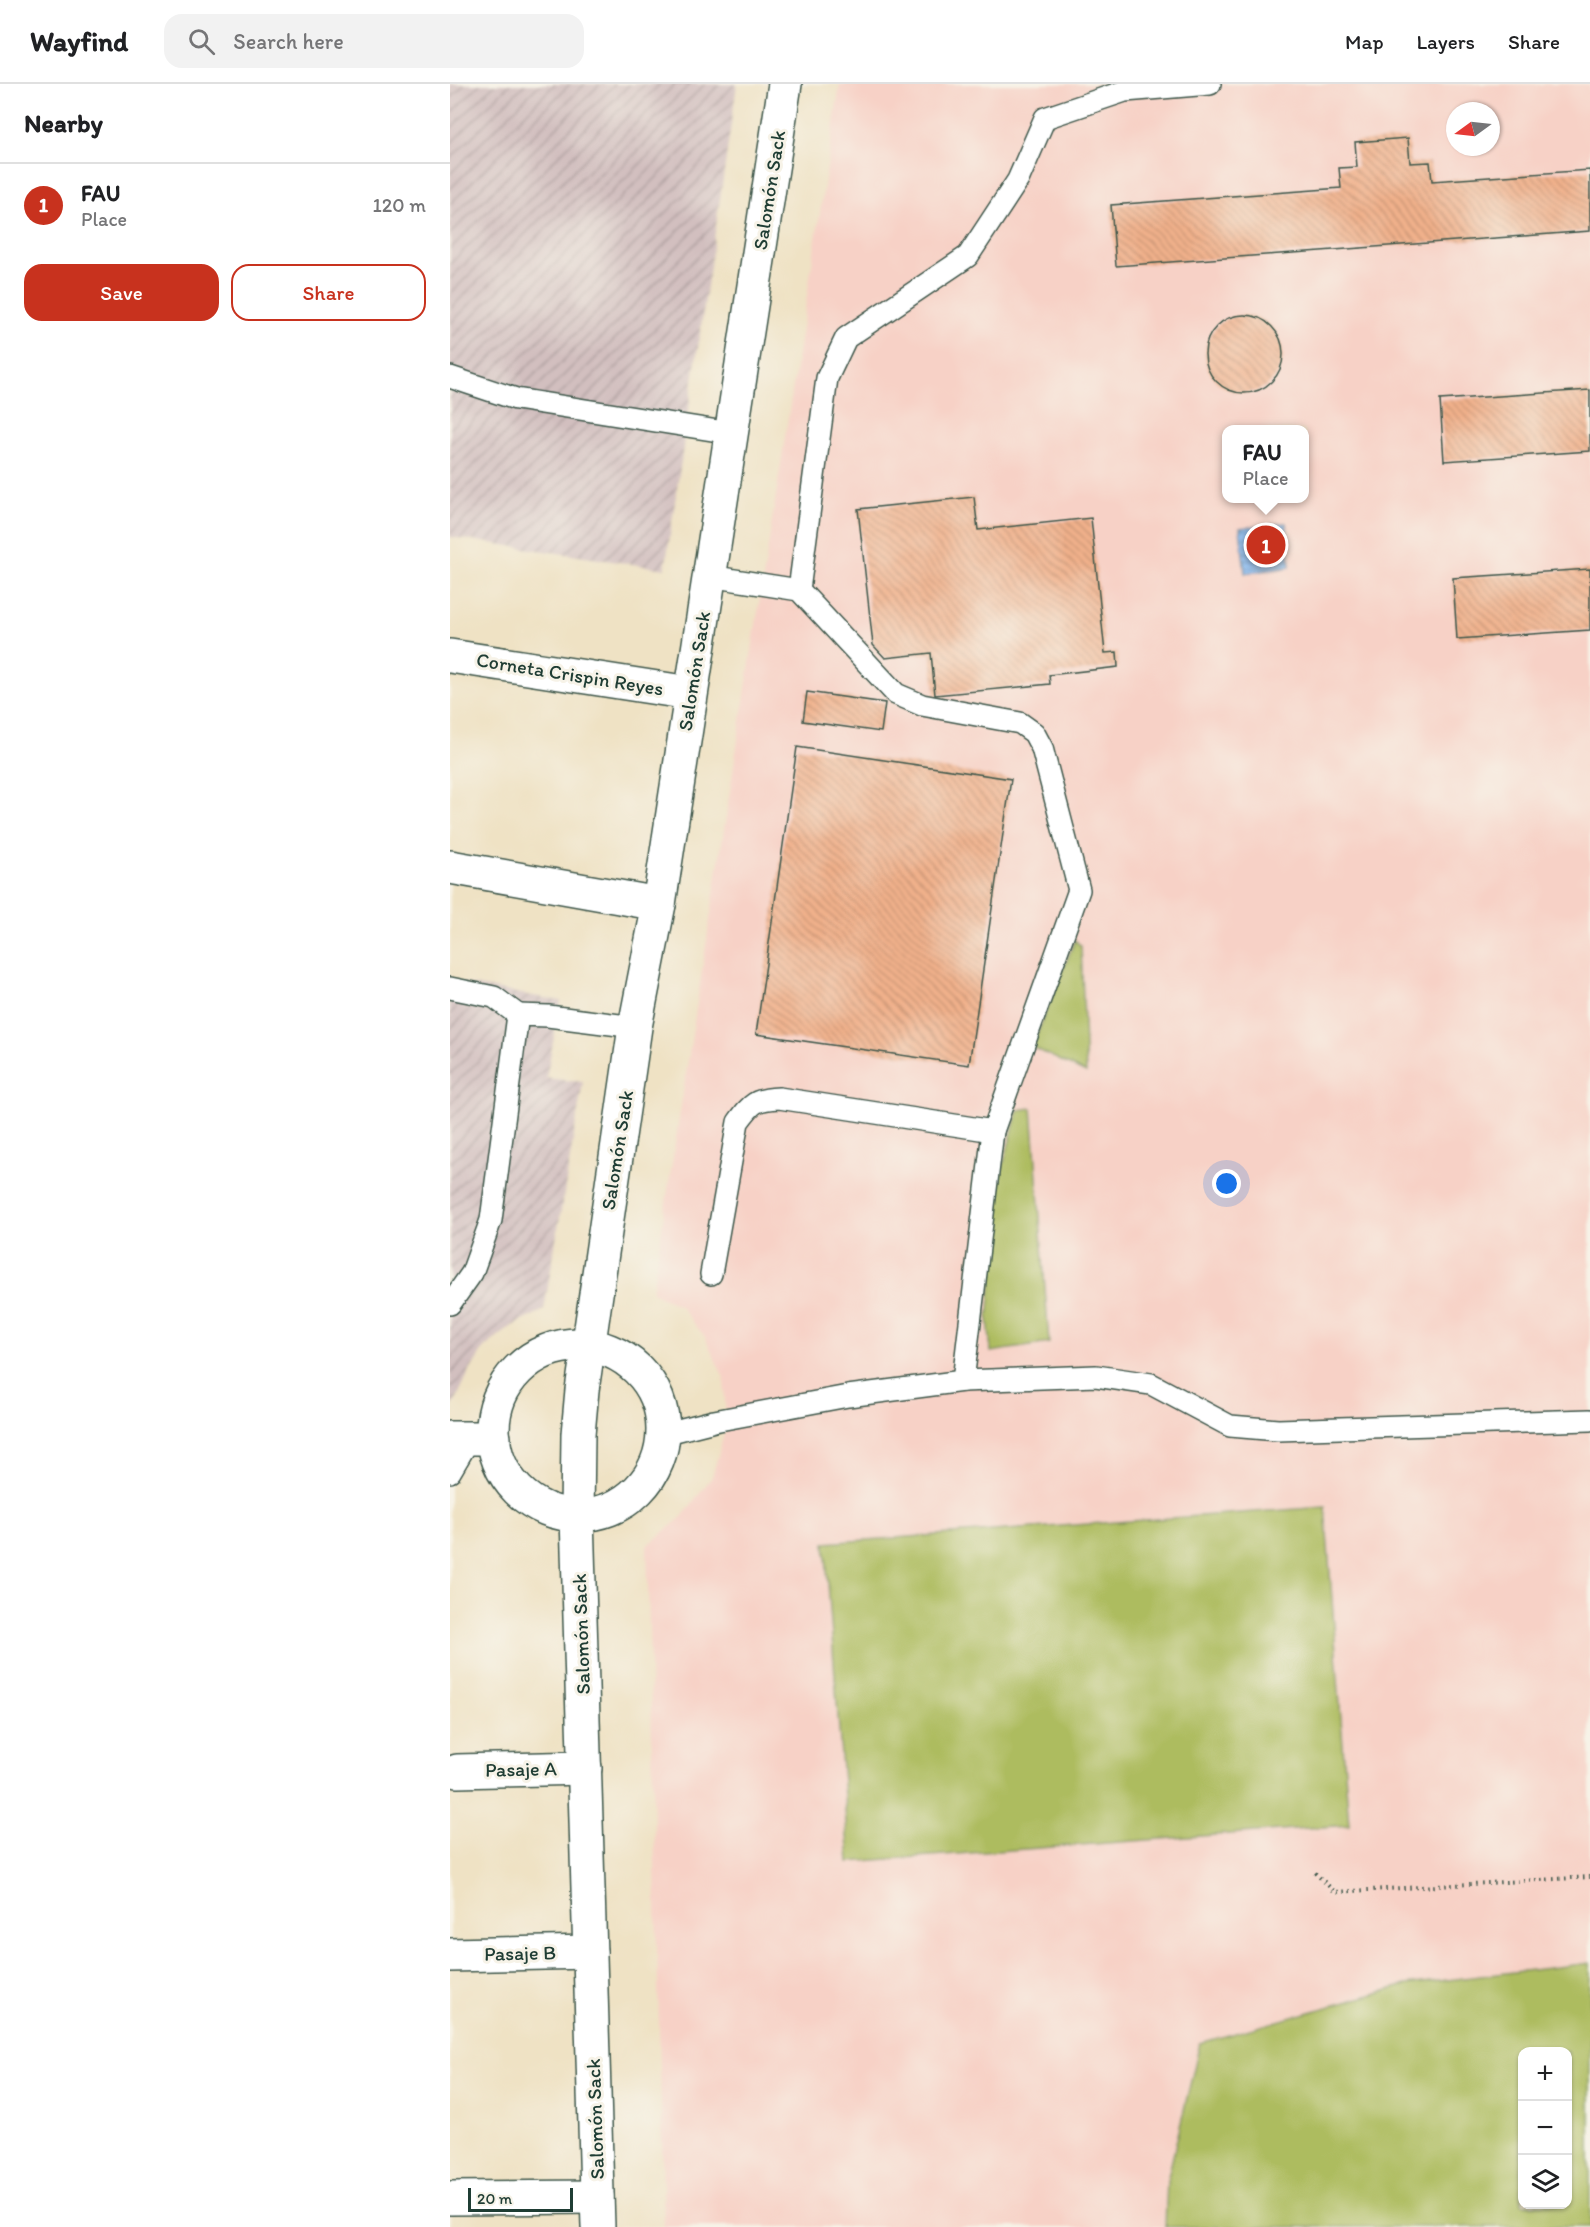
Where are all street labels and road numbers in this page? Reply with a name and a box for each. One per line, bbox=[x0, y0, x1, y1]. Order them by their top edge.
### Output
street label: Salomón Sack bbox=[748, 128, 790, 252]
street label: Salomón Sack bbox=[673, 609, 715, 733]
street label: Corneta Crispin Reyes bbox=[475, 647, 665, 701]
street label: Salomón Sack bbox=[596, 1088, 638, 1212]
street label: Salomón Sack bbox=[567, 1573, 595, 1695]
street label: Pasaje A bbox=[485, 1756, 557, 1782]
street label: Pasaje B bbox=[484, 1940, 556, 1966]
street label: Salomón Sack bbox=[581, 2058, 609, 2180]

